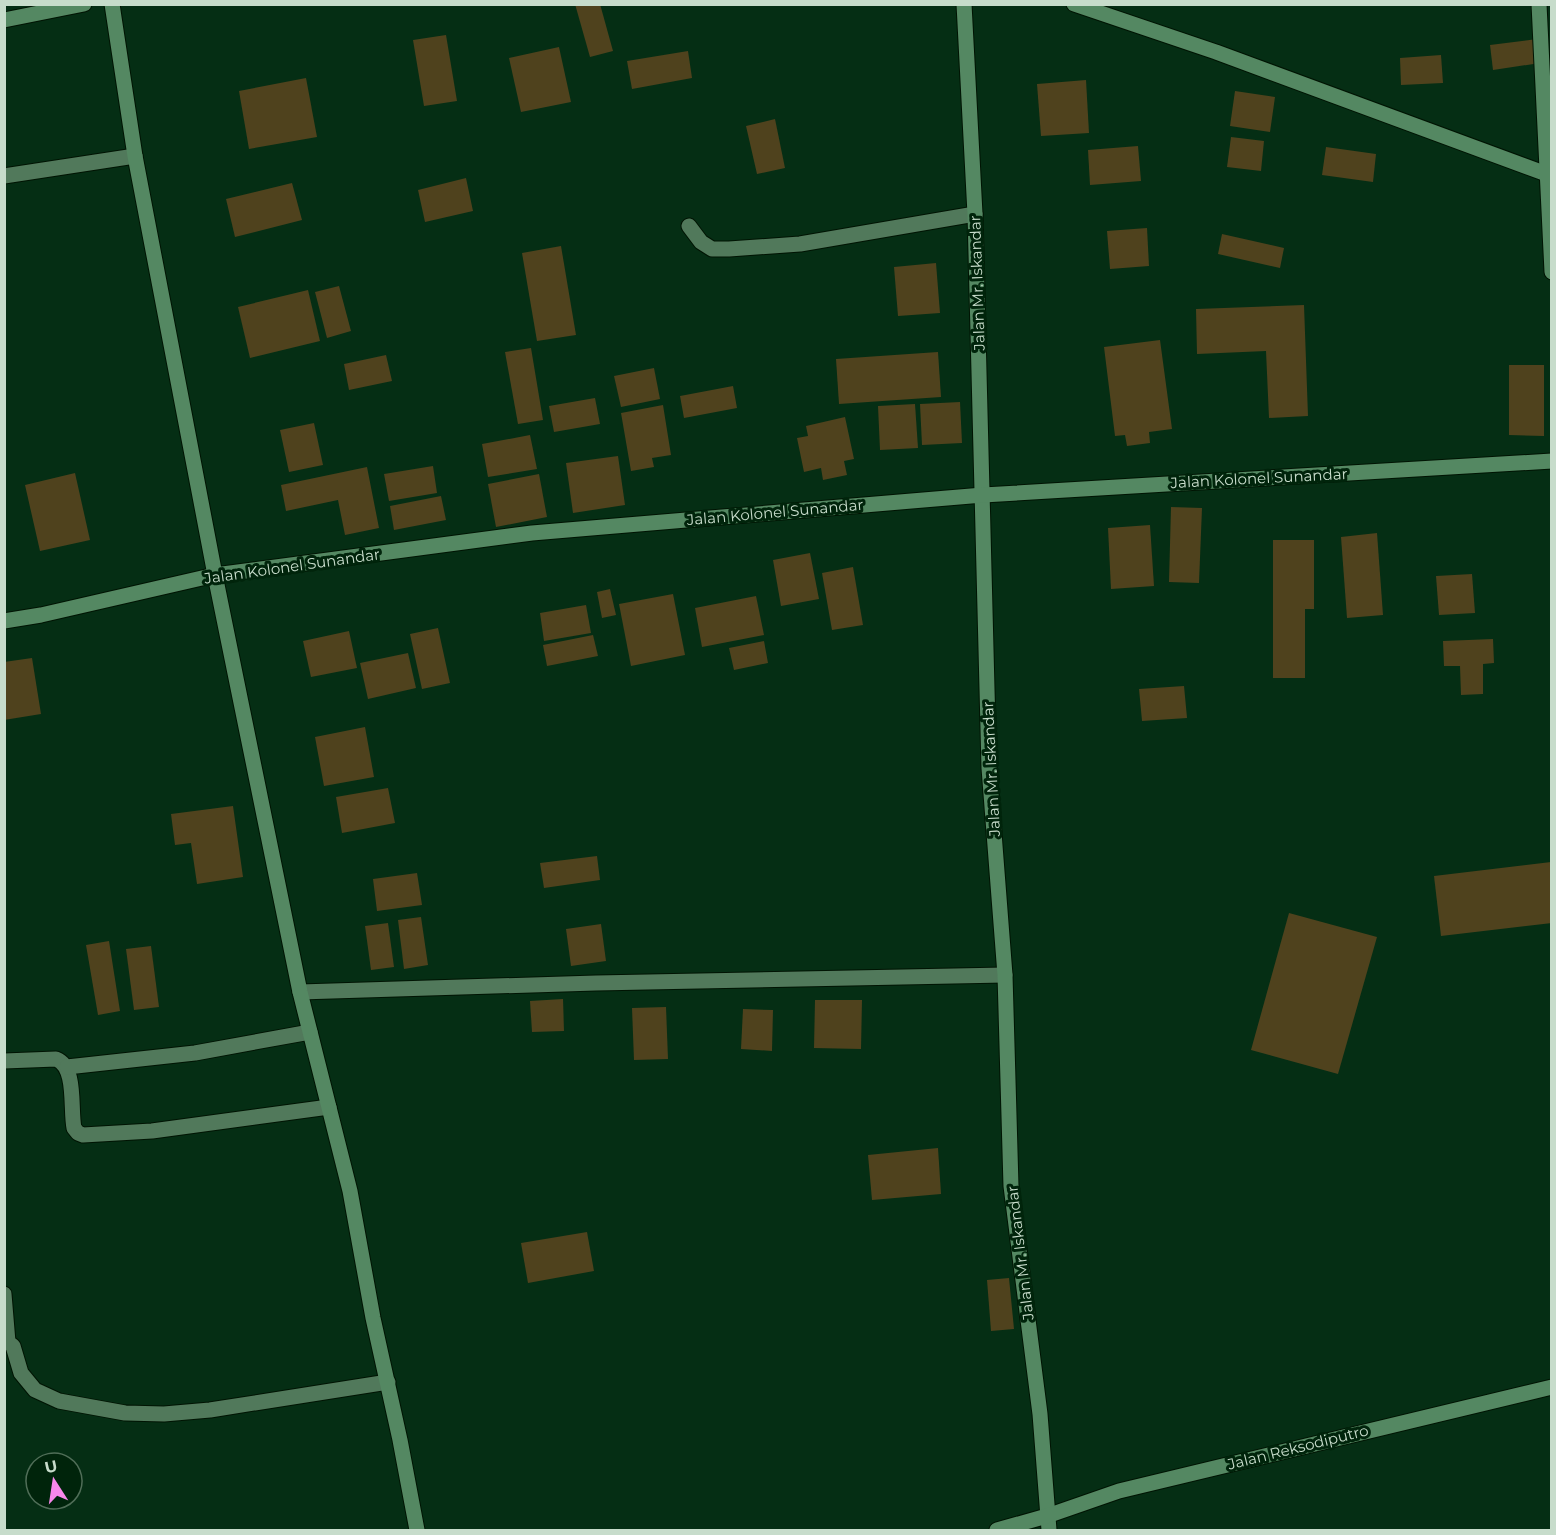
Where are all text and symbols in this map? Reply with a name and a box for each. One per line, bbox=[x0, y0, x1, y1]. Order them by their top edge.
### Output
street label: Jalan Mr. Iskandar bbox=[965, 215, 989, 352]
street label: Jalan Kolonel Sunandar bbox=[1169, 464, 1348, 492]
street label: Jalan Kolonel Sunandar bbox=[685, 495, 864, 529]
street label: Jalan Kolonel Sunandar bbox=[202, 544, 381, 588]
street label: Jalan Mr. Iskandar bbox=[978, 701, 1004, 838]
street label: Jalan Mr. Iskandar bbox=[1002, 1185, 1038, 1322]
street label: Jalan Reksodiputro bbox=[1225, 1420, 1370, 1474]
north arrow bbox=[24, 1451, 84, 1511]
text: U bbox=[43, 1456, 59, 1477]

